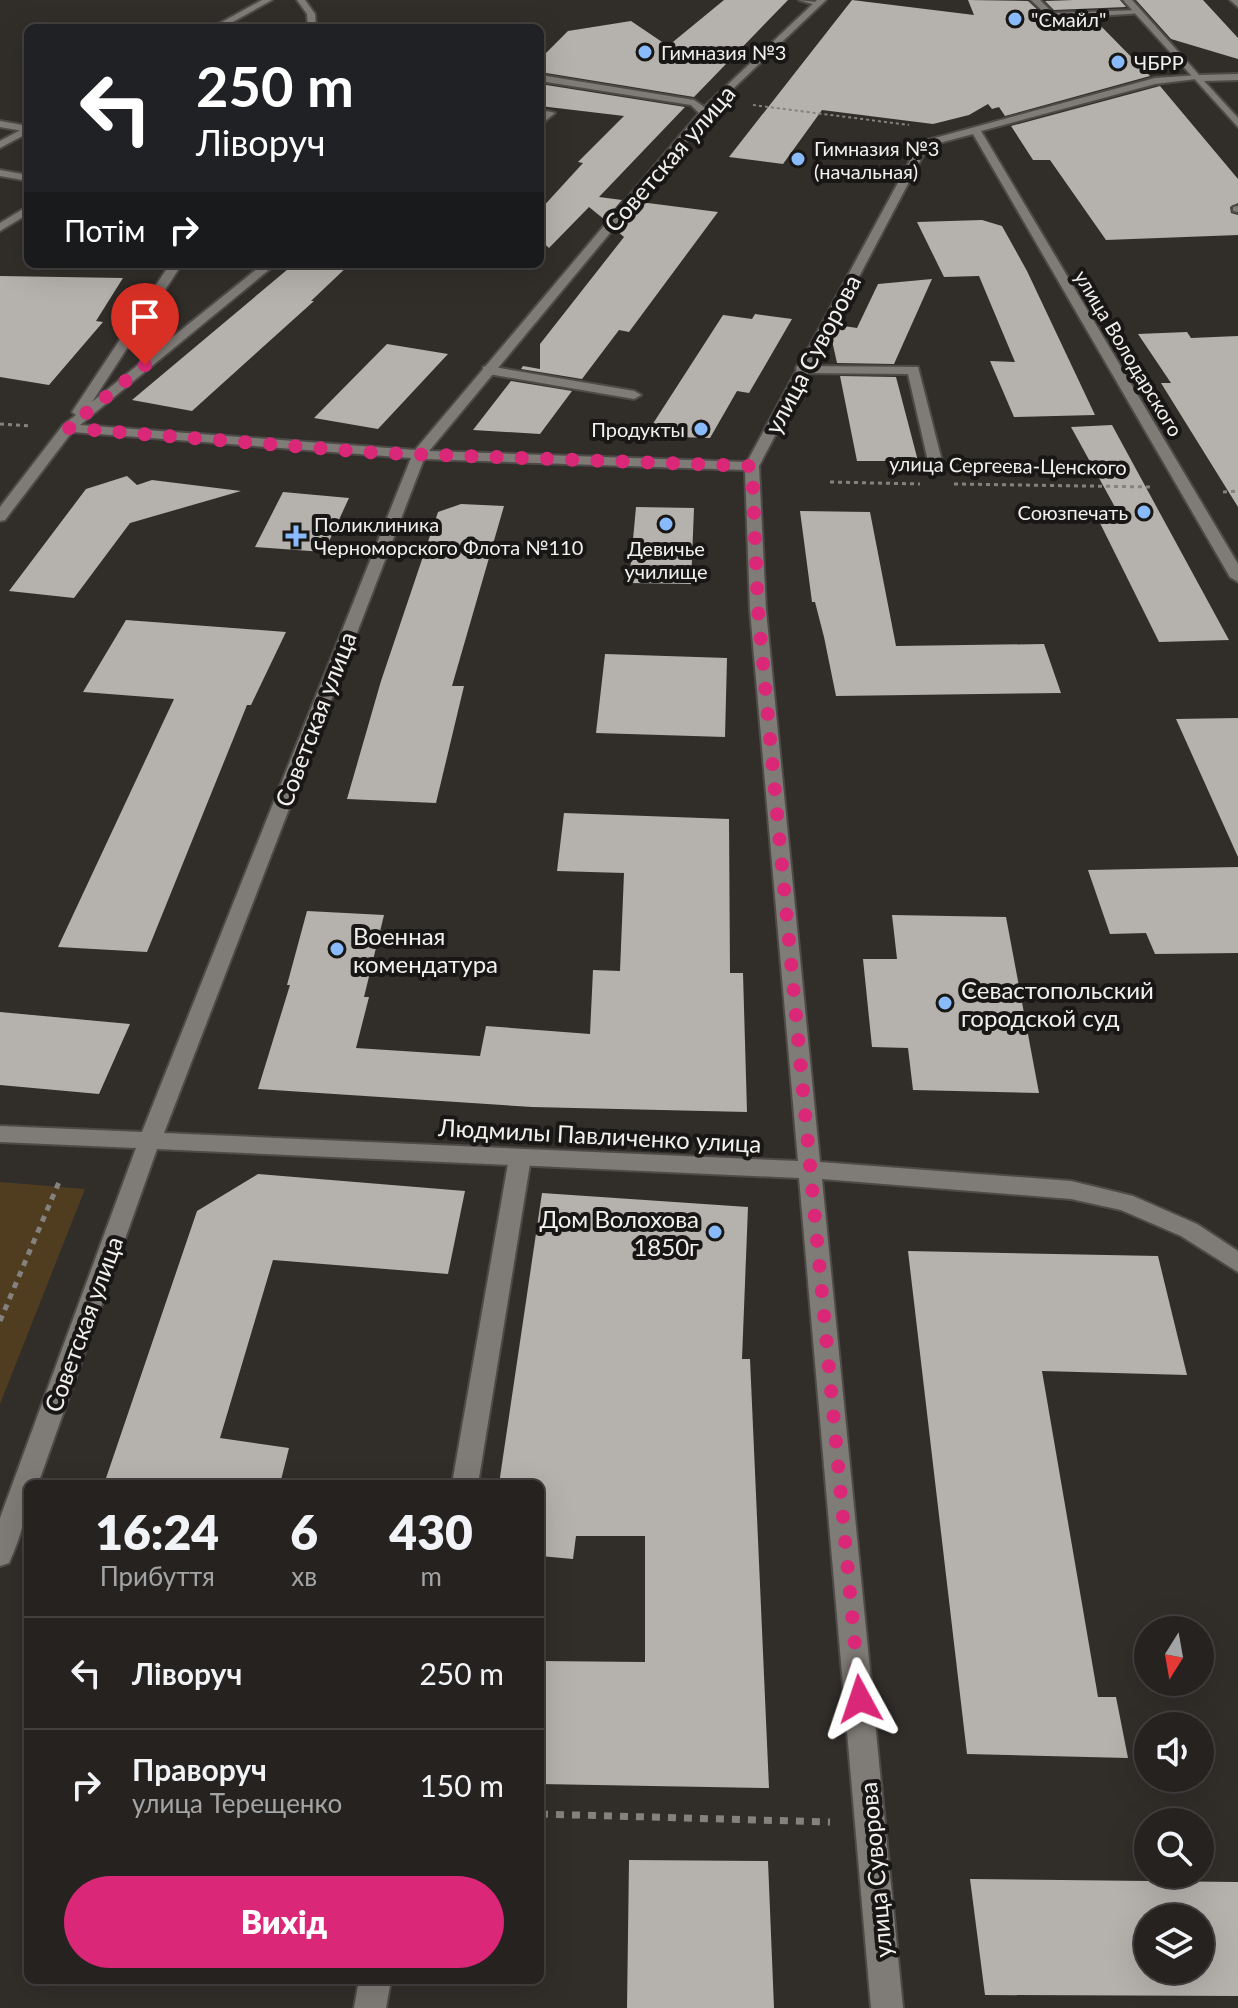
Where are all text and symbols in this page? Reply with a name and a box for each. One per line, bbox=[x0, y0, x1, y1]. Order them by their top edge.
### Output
place label: "Смайл" bbox=[1031, 7, 1106, 31]
marker: "Смайл" bbox=[1006, 10, 1024, 28]
place label: Гимназия №3 bbox=[661, 40, 786, 64]
marker: Гимназия №3 bbox=[636, 43, 654, 61]
place label: ЧБРР bbox=[1134, 50, 1184, 74]
text: 250 m bbox=[196, 52, 354, 119]
marker: ЧБРР bbox=[1109, 53, 1127, 71]
icon: left bbox=[64, 56, 168, 160]
street label: Советская улица bbox=[597, 79, 741, 237]
text: Ліворуч bbox=[196, 120, 326, 164]
place label: Гимназия №3 (начальная) bbox=[814, 136, 939, 183]
marker: Гимназия №3 (начальная) bbox=[789, 150, 807, 168]
icon: right bbox=[162, 208, 206, 252]
text: Потім bbox=[64, 212, 146, 248]
street label: улица Володарского bbox=[1070, 266, 1188, 440]
street label: улица Суворова bbox=[758, 269, 866, 439]
pin bbox=[111, 283, 179, 365]
icon: arrive bbox=[123, 295, 167, 339]
place label: Продукты bbox=[591, 417, 685, 441]
marker: Продукты bbox=[692, 420, 710, 438]
street label: улица Сергеева-Ценского bbox=[889, 451, 1127, 479]
place label: Союзпечать bbox=[1018, 500, 1128, 524]
marker: Союзпечать bbox=[1135, 503, 1153, 521]
place label: Поликлиника Черноморского Флота №110 bbox=[314, 512, 583, 559]
marker: Девичье училище bbox=[657, 515, 675, 533]
marker: Поликлиника Черноморского Флота №110 bbox=[285, 525, 307, 547]
place label: Девичье училище bbox=[624, 536, 708, 583]
street label: Советская улица bbox=[268, 628, 362, 810]
place label: Военная комендатура bbox=[353, 921, 498, 978]
marker: Военная комендатура bbox=[328, 940, 346, 958]
place label: Севастопольский городской суд bbox=[961, 975, 1154, 1032]
marker: Севастопольский городской суд bbox=[936, 994, 954, 1012]
street label: Людмилы Павличенко улица bbox=[437, 1112, 762, 1158]
place label: Дом Волохова 1850г bbox=[540, 1204, 699, 1261]
marker: Дом Волохова 1850г bbox=[706, 1223, 724, 1241]
street label: Советская улица bbox=[38, 1232, 128, 1416]
text: 16:24 bbox=[95, 1503, 219, 1560]
text: 6 bbox=[290, 1503, 318, 1560]
text: 430 bbox=[389, 1503, 473, 1560]
text: Прибуття bbox=[100, 1560, 215, 1592]
text: хв bbox=[291, 1560, 317, 1592]
text: m bbox=[420, 1560, 442, 1592]
north arrow bbox=[1134, 1616, 1214, 1696]
map controls bbox=[1134, 1616, 1214, 1984]
icon: left bbox=[64, 1651, 108, 1695]
text: Ліворуч bbox=[132, 1655, 242, 1691]
text: 250 m bbox=[419, 1655, 504, 1691]
position arrow bbox=[818, 1657, 902, 1741]
button: sound bbox=[1134, 1712, 1214, 1792]
text: Праворуч bbox=[132, 1751, 267, 1787]
icon: right bbox=[64, 1763, 108, 1807]
text: 150 m bbox=[419, 1767, 504, 1803]
street label: улица Суворова bbox=[853, 1781, 897, 1959]
text: улица Терещенко bbox=[132, 1787, 342, 1819]
button: search bbox=[1134, 1808, 1214, 1888]
button: Вихід bbox=[64, 1876, 504, 1968]
button: layers bbox=[1134, 1904, 1214, 1984]

